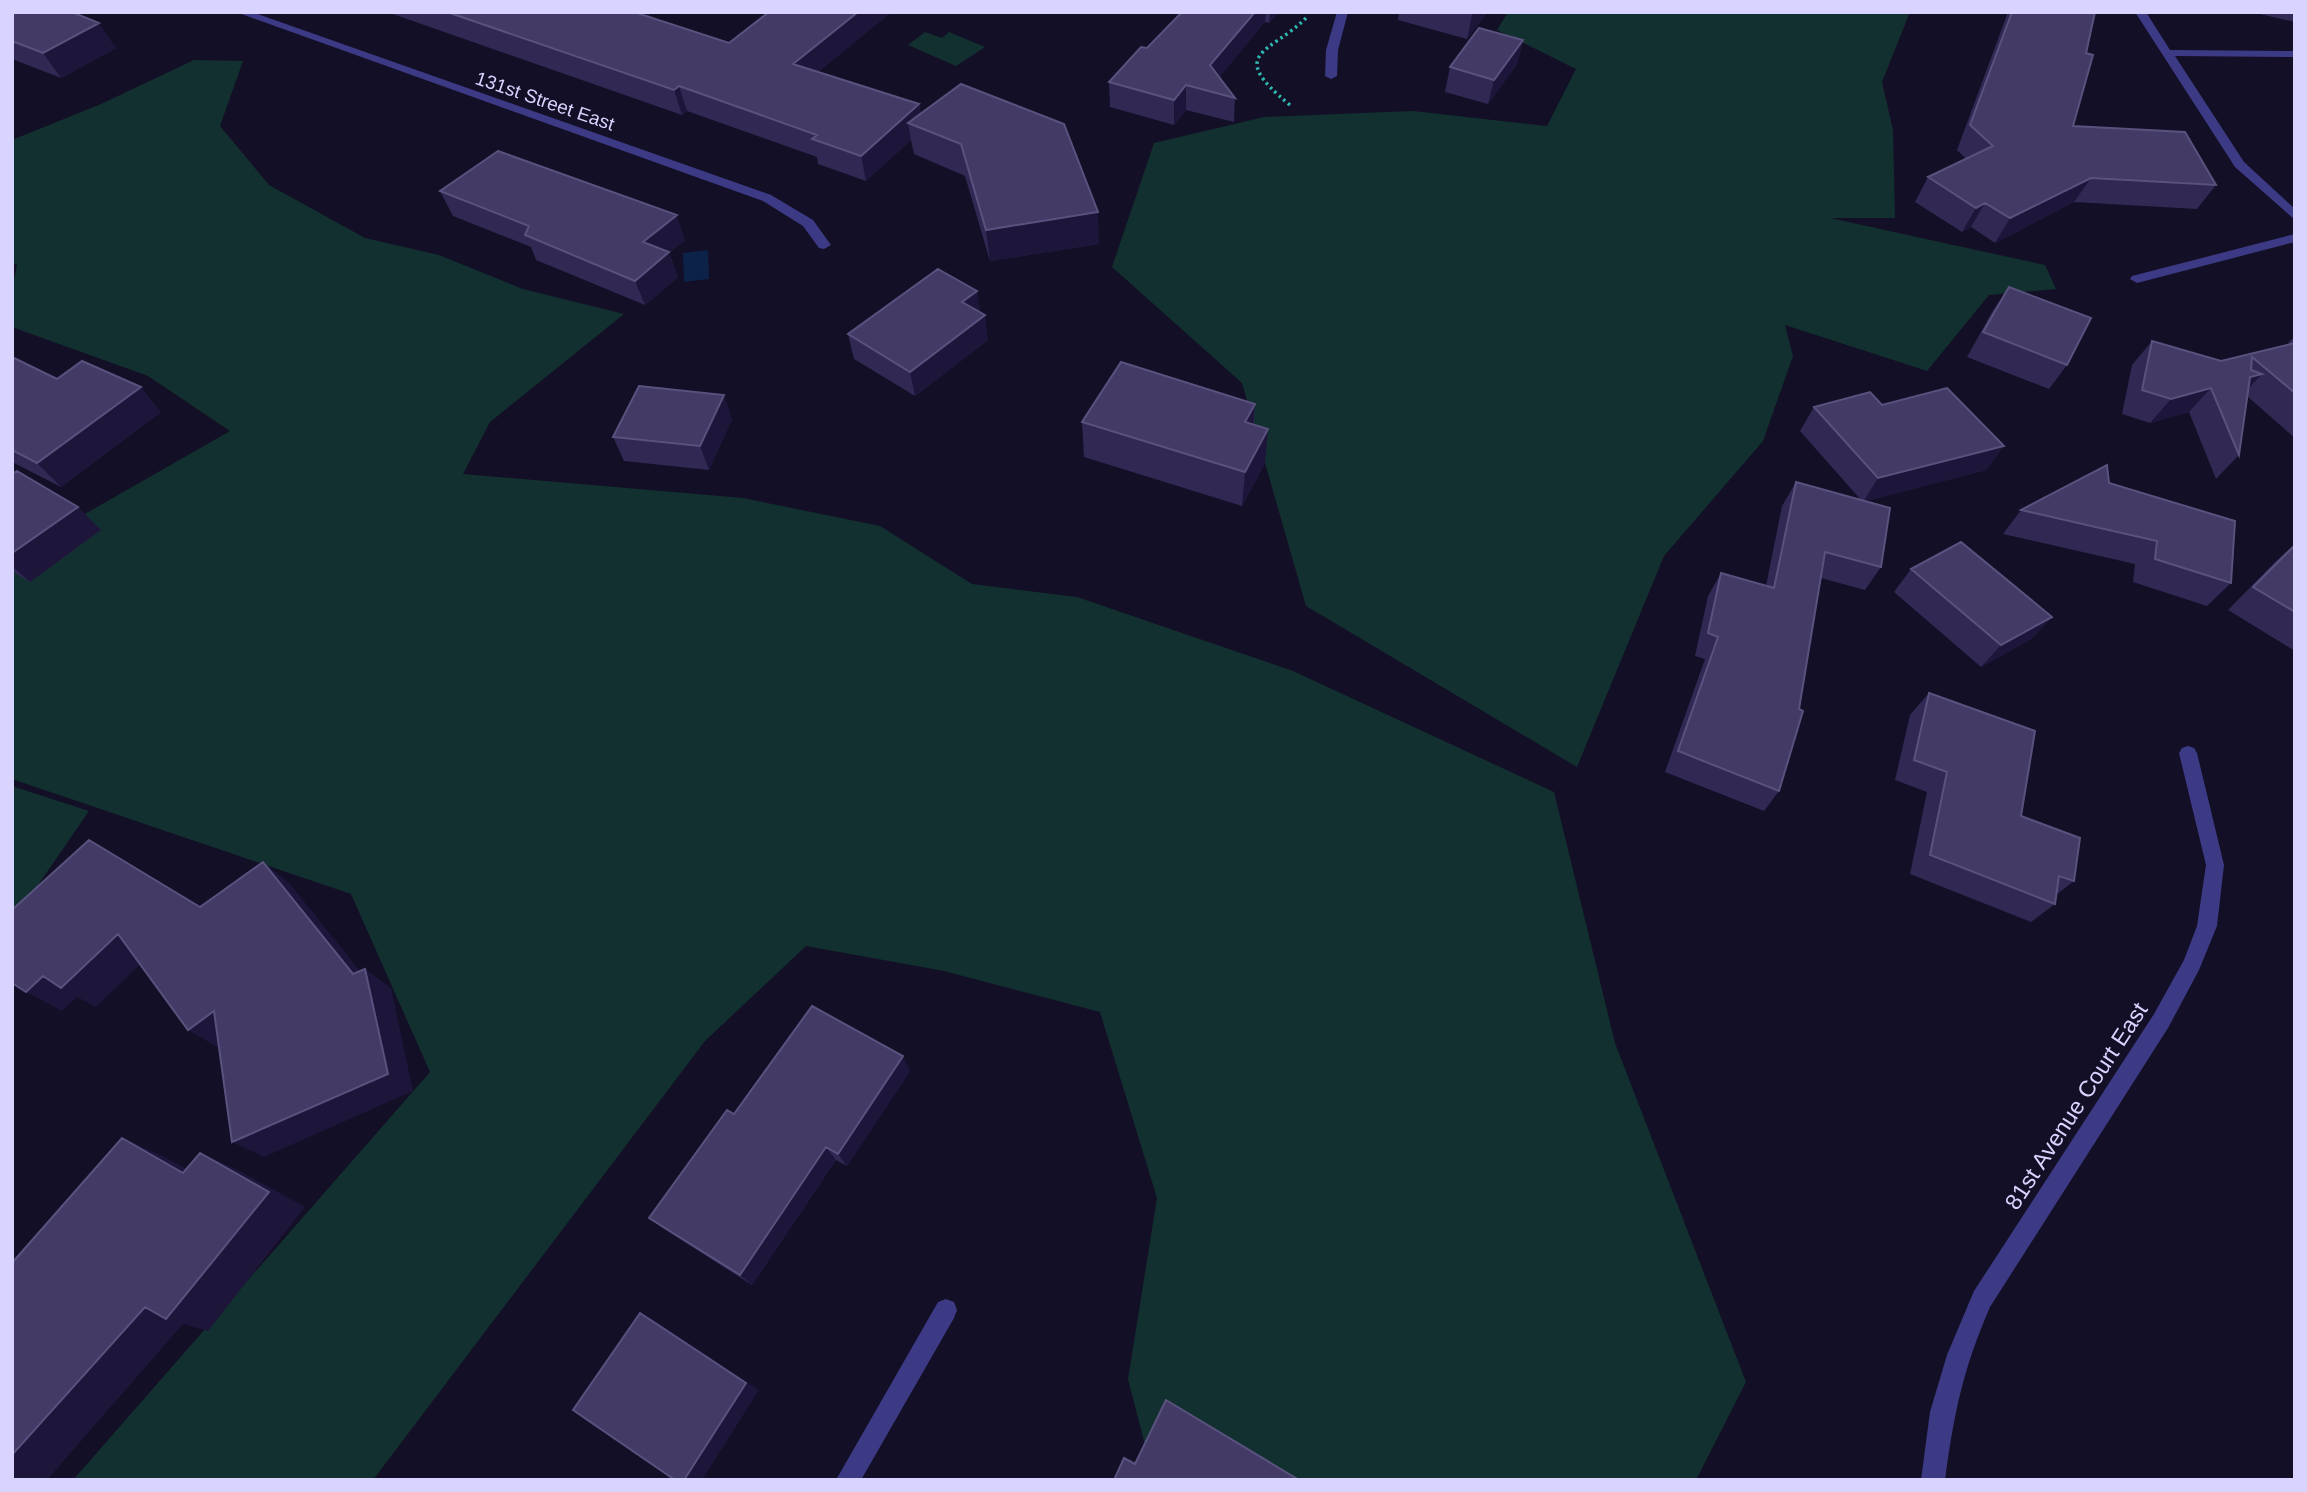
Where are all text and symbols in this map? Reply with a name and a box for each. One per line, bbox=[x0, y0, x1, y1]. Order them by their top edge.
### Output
street label: 131st Street East bbox=[473, 67, 618, 135]
street label: 81st Avenue Court East bbox=[1999, 997, 2153, 1214]

